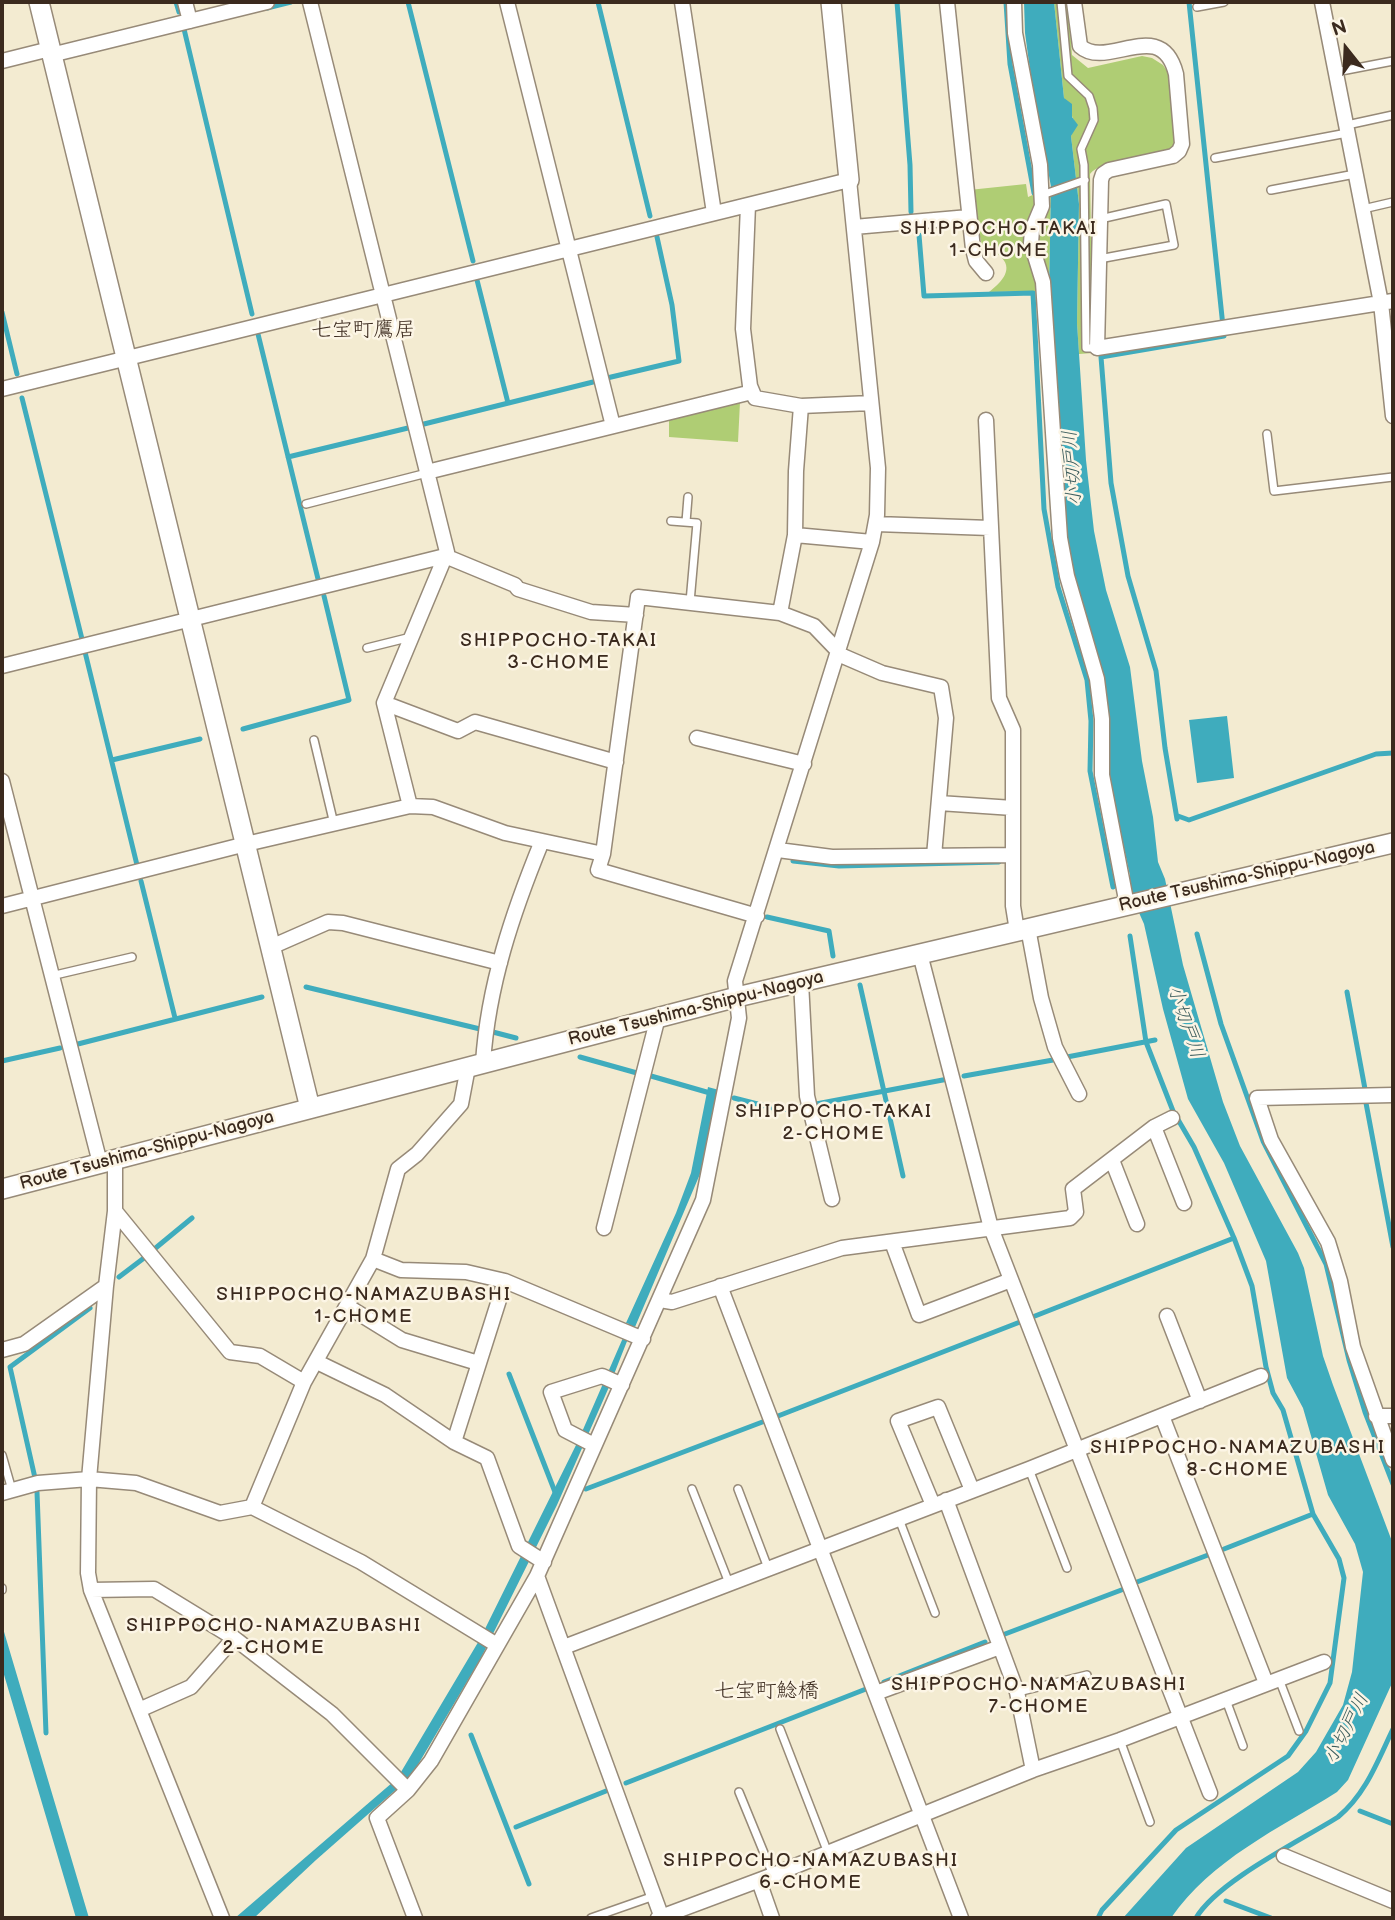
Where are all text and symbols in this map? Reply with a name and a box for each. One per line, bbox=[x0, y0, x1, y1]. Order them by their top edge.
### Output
north arrow bbox=[1311, 14, 1381, 84]
text: N bbox=[1329, 15, 1350, 42]
district label: SHIPPOCHO-TAKAI 1-CHOME bbox=[902, 218, 1096, 262]
district label: 七宝町鷹居 bbox=[311, 318, 415, 344]
water label: 小切戸川 bbox=[1059, 429, 1087, 507]
district label: SHIPPOCHO-TAKAI 3-CHOME bbox=[462, 630, 656, 674]
street label: Route Tsushima-Shippu-Nagoya bbox=[1117, 837, 1377, 917]
street label: Route Tsushima-Shippu-Nagoya bbox=[566, 967, 826, 1051]
water label: 小切戸川 bbox=[1162, 982, 1208, 1062]
district label: SHIPPOCHO-TAKAI 2-CHOME bbox=[737, 1101, 931, 1145]
street label: Route Tsushima-Shippu-Nagoya bbox=[18, 1107, 276, 1195]
district label: SHIPPOCHO-NAMAZUBASHI 1-CHOME bbox=[219, 1284, 509, 1328]
district label: SHIPPOCHO-NAMAZUBASHI 8-CHOME bbox=[1093, 1437, 1383, 1481]
district label: SHIPPOCHO-NAMAZUBASHI 2-CHOME bbox=[129, 1615, 419, 1659]
district label: SHIPPOCHO-NAMAZUBASHI 7-CHOME bbox=[894, 1674, 1184, 1718]
district label: 七宝町鯰橋 bbox=[714, 1679, 818, 1705]
water label: 小切戸川 bbox=[1320, 1690, 1374, 1768]
district label: SHIPPOCHO-NAMAZUBASHI 6-CHOME bbox=[666, 1850, 956, 1894]

